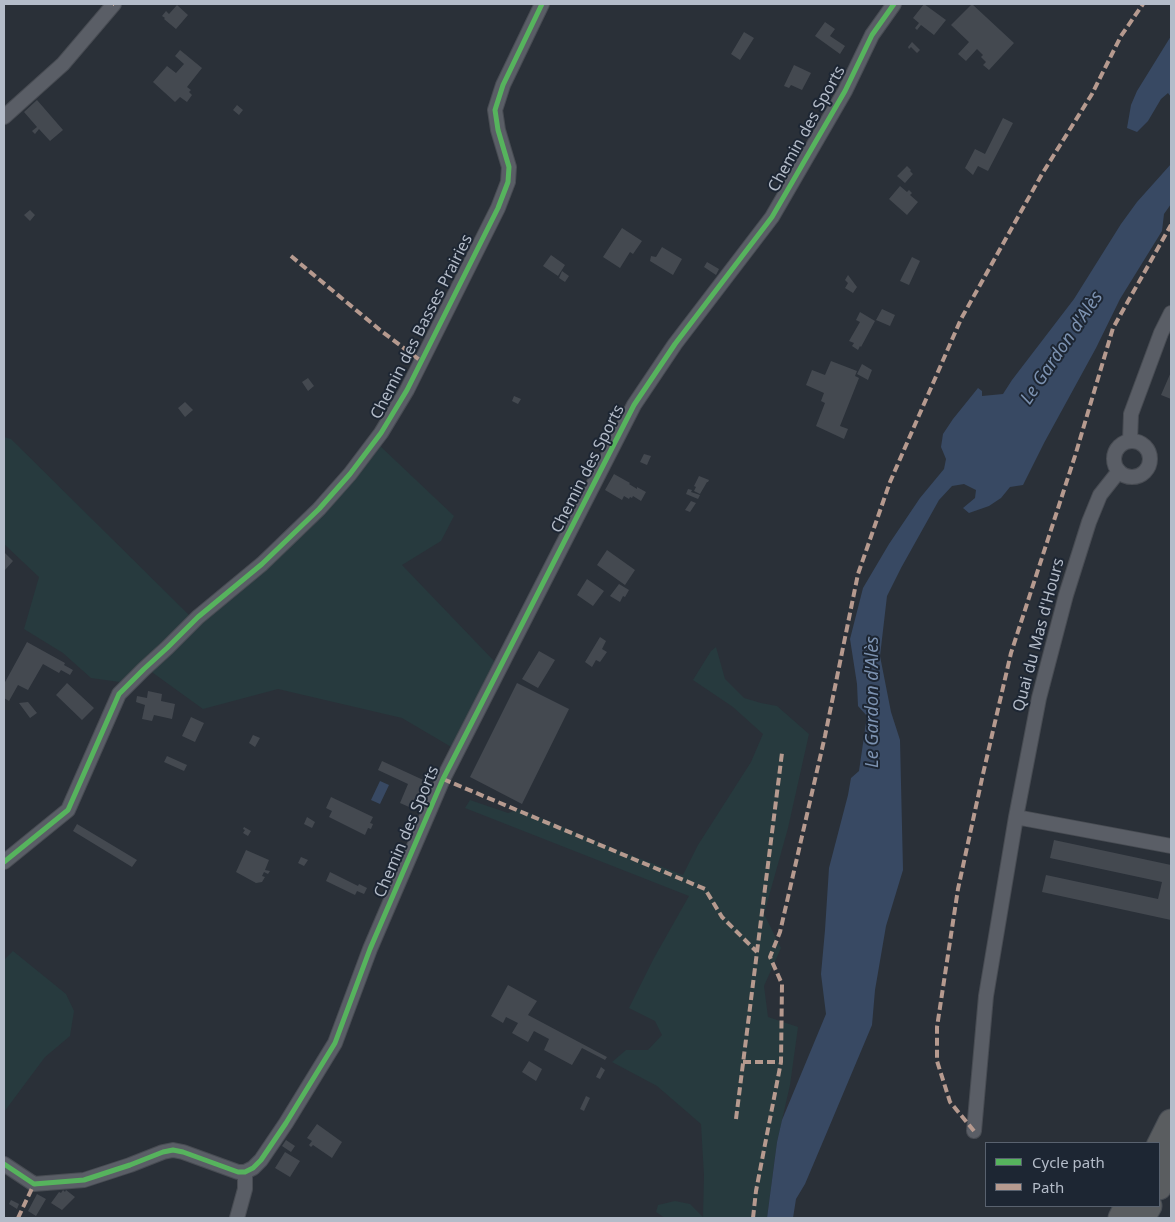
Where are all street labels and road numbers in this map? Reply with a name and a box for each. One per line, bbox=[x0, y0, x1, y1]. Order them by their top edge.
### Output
street label: Chemin des Sports bbox=[764, 63, 850, 195]
street label: Chemin des Basses Prairies bbox=[367, 231, 477, 423]
street label: Chemin des Sports bbox=[547, 402, 629, 536]
street label: Quai du Mas d'Hours bbox=[1009, 556, 1069, 714]
street label: Chemin des Sports bbox=[371, 763, 443, 901]

